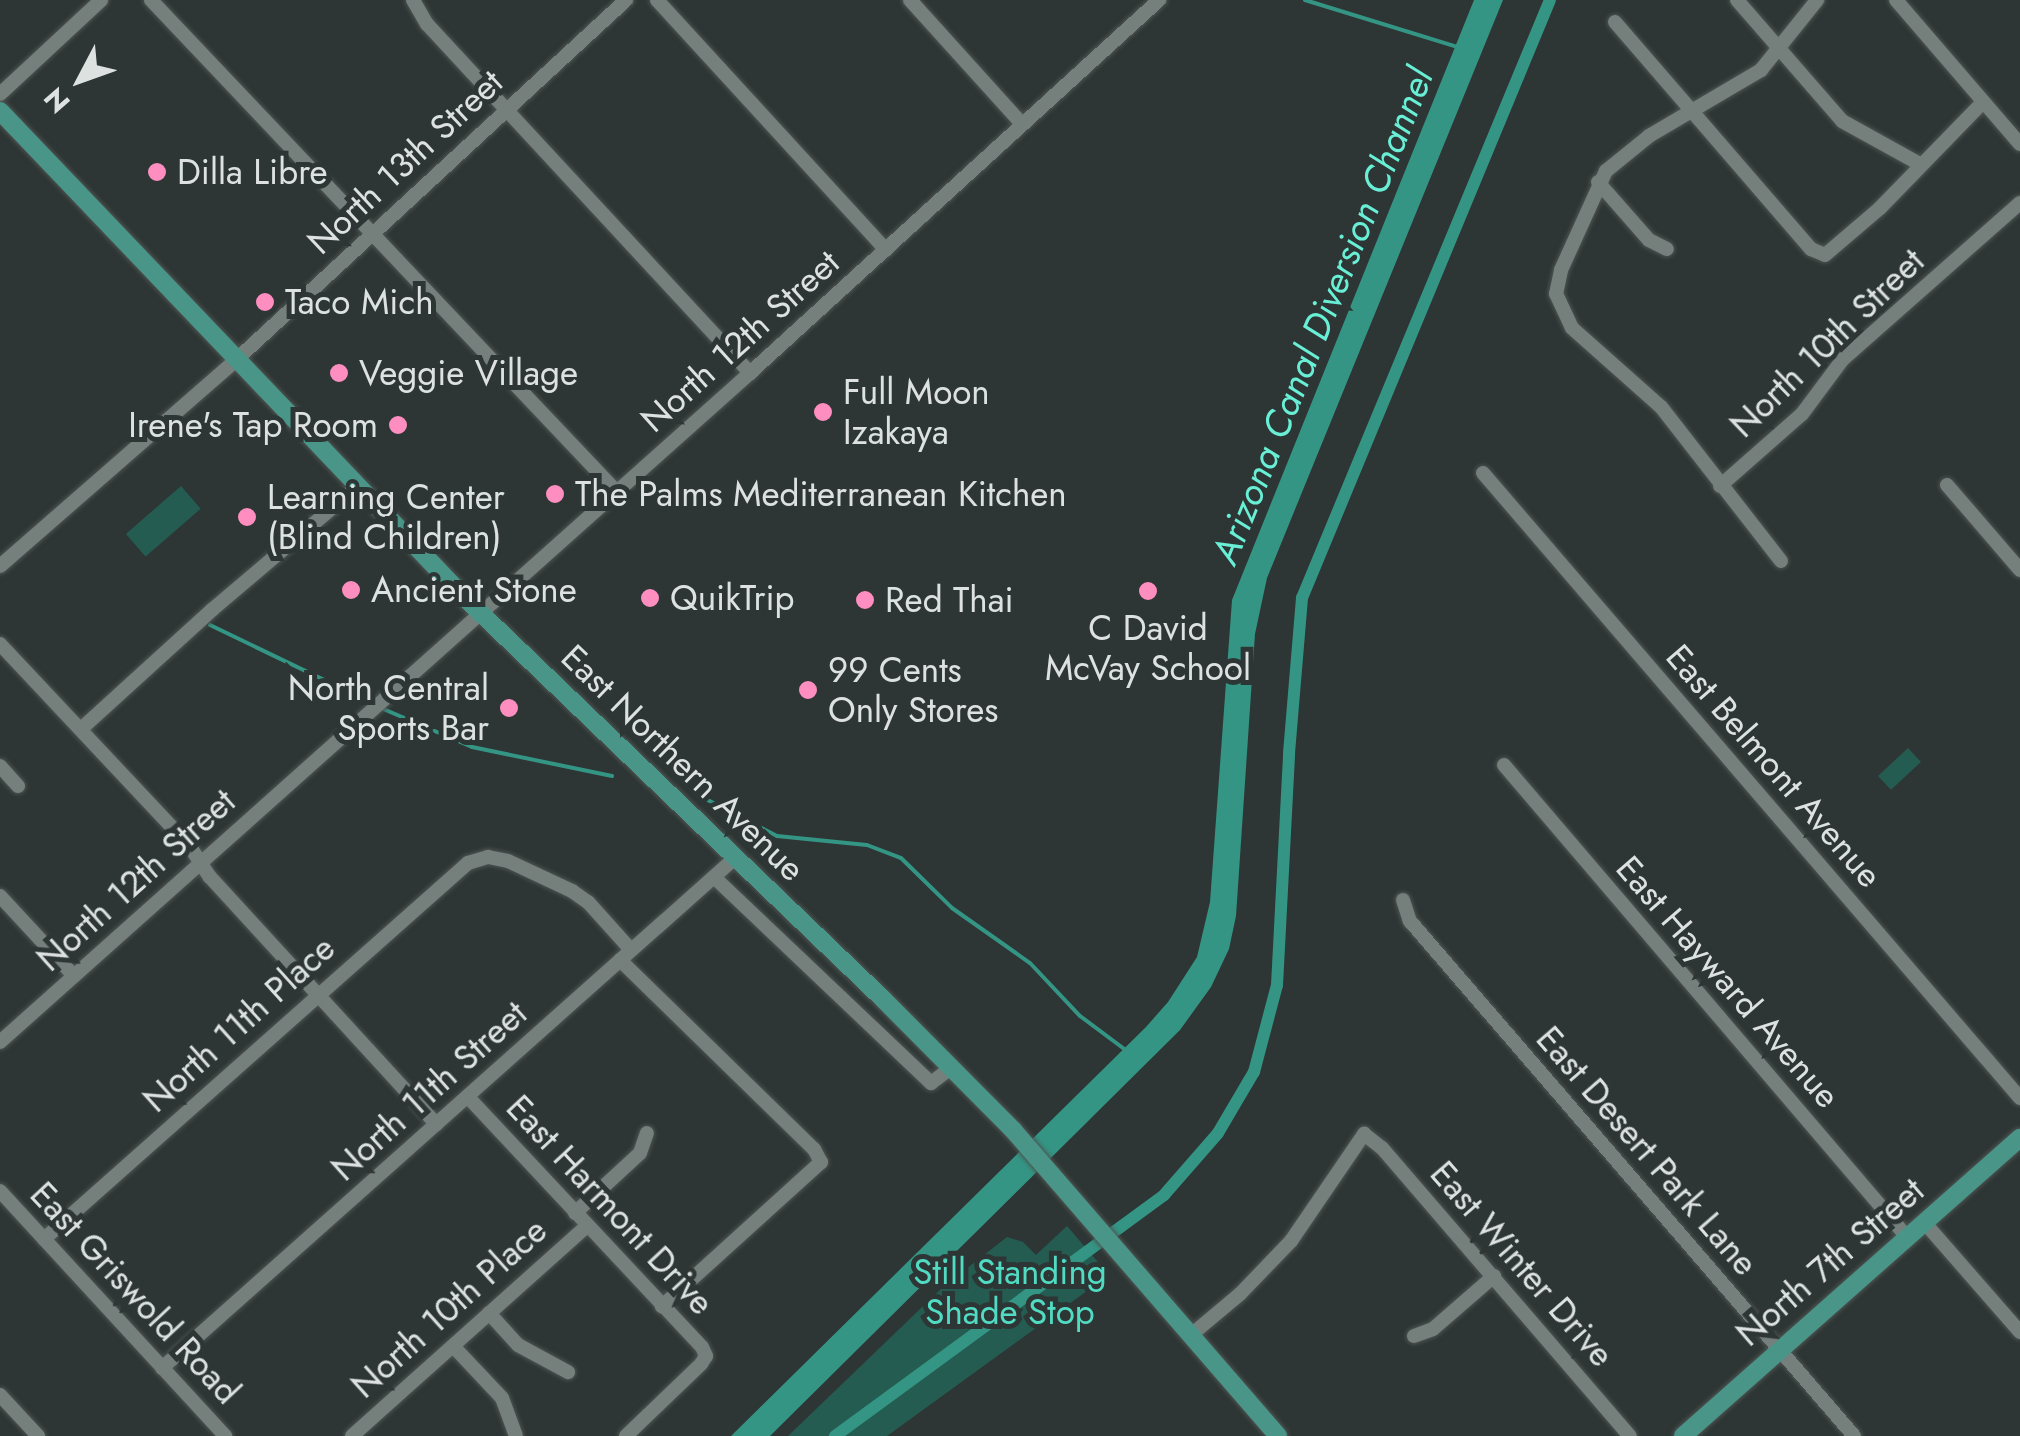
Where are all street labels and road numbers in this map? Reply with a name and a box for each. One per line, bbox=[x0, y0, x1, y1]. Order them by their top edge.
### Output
street label: North 13th Street bbox=[299, 61, 511, 263]
street label: North 10th Street bbox=[1721, 240, 1933, 446]
street label: North 12th Street bbox=[632, 241, 848, 441]
street label: East Northern Avenue bbox=[553, 636, 813, 890]
street label: East Belmont Avenue bbox=[1657, 636, 1891, 896]
street label: North 12th Street bbox=[28, 780, 244, 980]
street label: East Hayward Avenue bbox=[1607, 848, 1849, 1116]
street label: North 11th Place bbox=[135, 927, 343, 1121]
street label: North 11th Street bbox=[323, 992, 535, 1190]
street label: East Desert Park Lane bbox=[1528, 1018, 1766, 1284]
street label: East Harmont Drive bbox=[498, 1087, 722, 1323]
street label: East Winter Drive bbox=[1422, 1153, 1622, 1375]
street label: North 7th Street bbox=[1728, 1169, 1932, 1355]
street label: East Griswold Road bbox=[22, 1173, 248, 1413]
street label: North 10th Place bbox=[343, 1209, 555, 1407]

